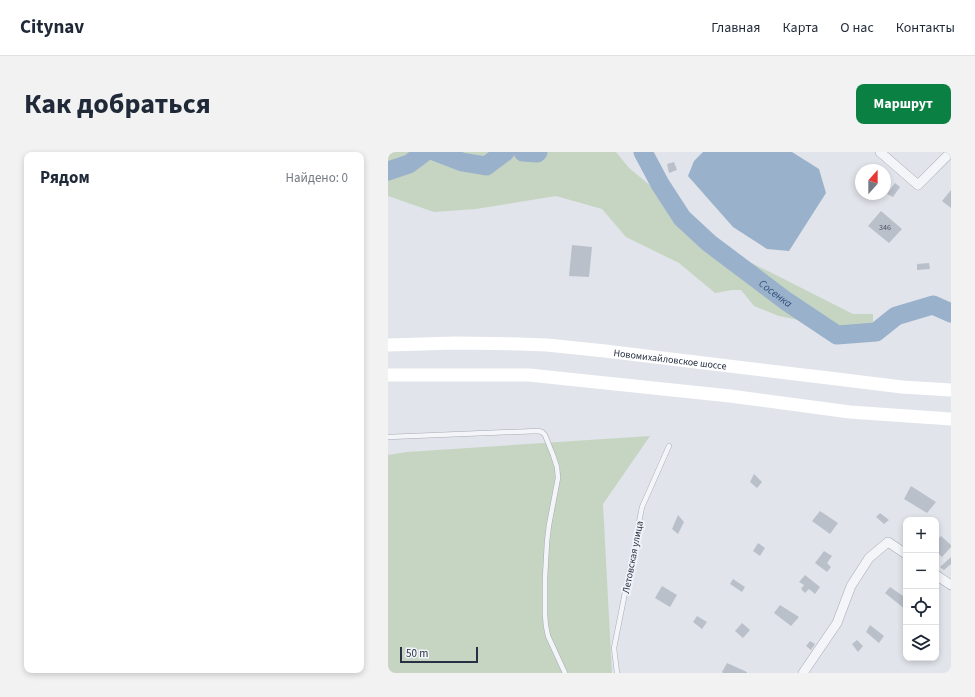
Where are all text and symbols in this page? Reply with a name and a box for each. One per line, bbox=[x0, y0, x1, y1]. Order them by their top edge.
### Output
text: Citynav bbox=[20, 14, 84, 41]
text: Главная bbox=[711, 18, 760, 38]
text: Карта bbox=[782, 18, 818, 38]
text: О нас bbox=[840, 18, 874, 38]
text: Контакты bbox=[896, 18, 955, 38]
text: Как добраться bbox=[24, 84, 211, 124]
button: Маршрут bbox=[856, 84, 951, 124]
north arrow bbox=[855, 164, 891, 200]
text: Рядом bbox=[40, 166, 90, 190]
text: Найдено: 0 bbox=[286, 169, 348, 187]
house number: 346 bbox=[879, 222, 891, 233]
water label: Сосенка bbox=[755, 276, 795, 311]
street label: Новомихайловское шоссе bbox=[613, 346, 727, 374]
map controls bbox=[903, 517, 939, 661]
button: + bbox=[903, 517, 939, 553]
street label: Летовская улица bbox=[619, 520, 647, 595]
button: − bbox=[903, 553, 939, 589]
button: locate bbox=[903, 589, 939, 625]
button: layers bbox=[903, 625, 939, 661]
scale bar bbox=[400, 645, 478, 664]
text: 50 m bbox=[406, 646, 428, 661]

